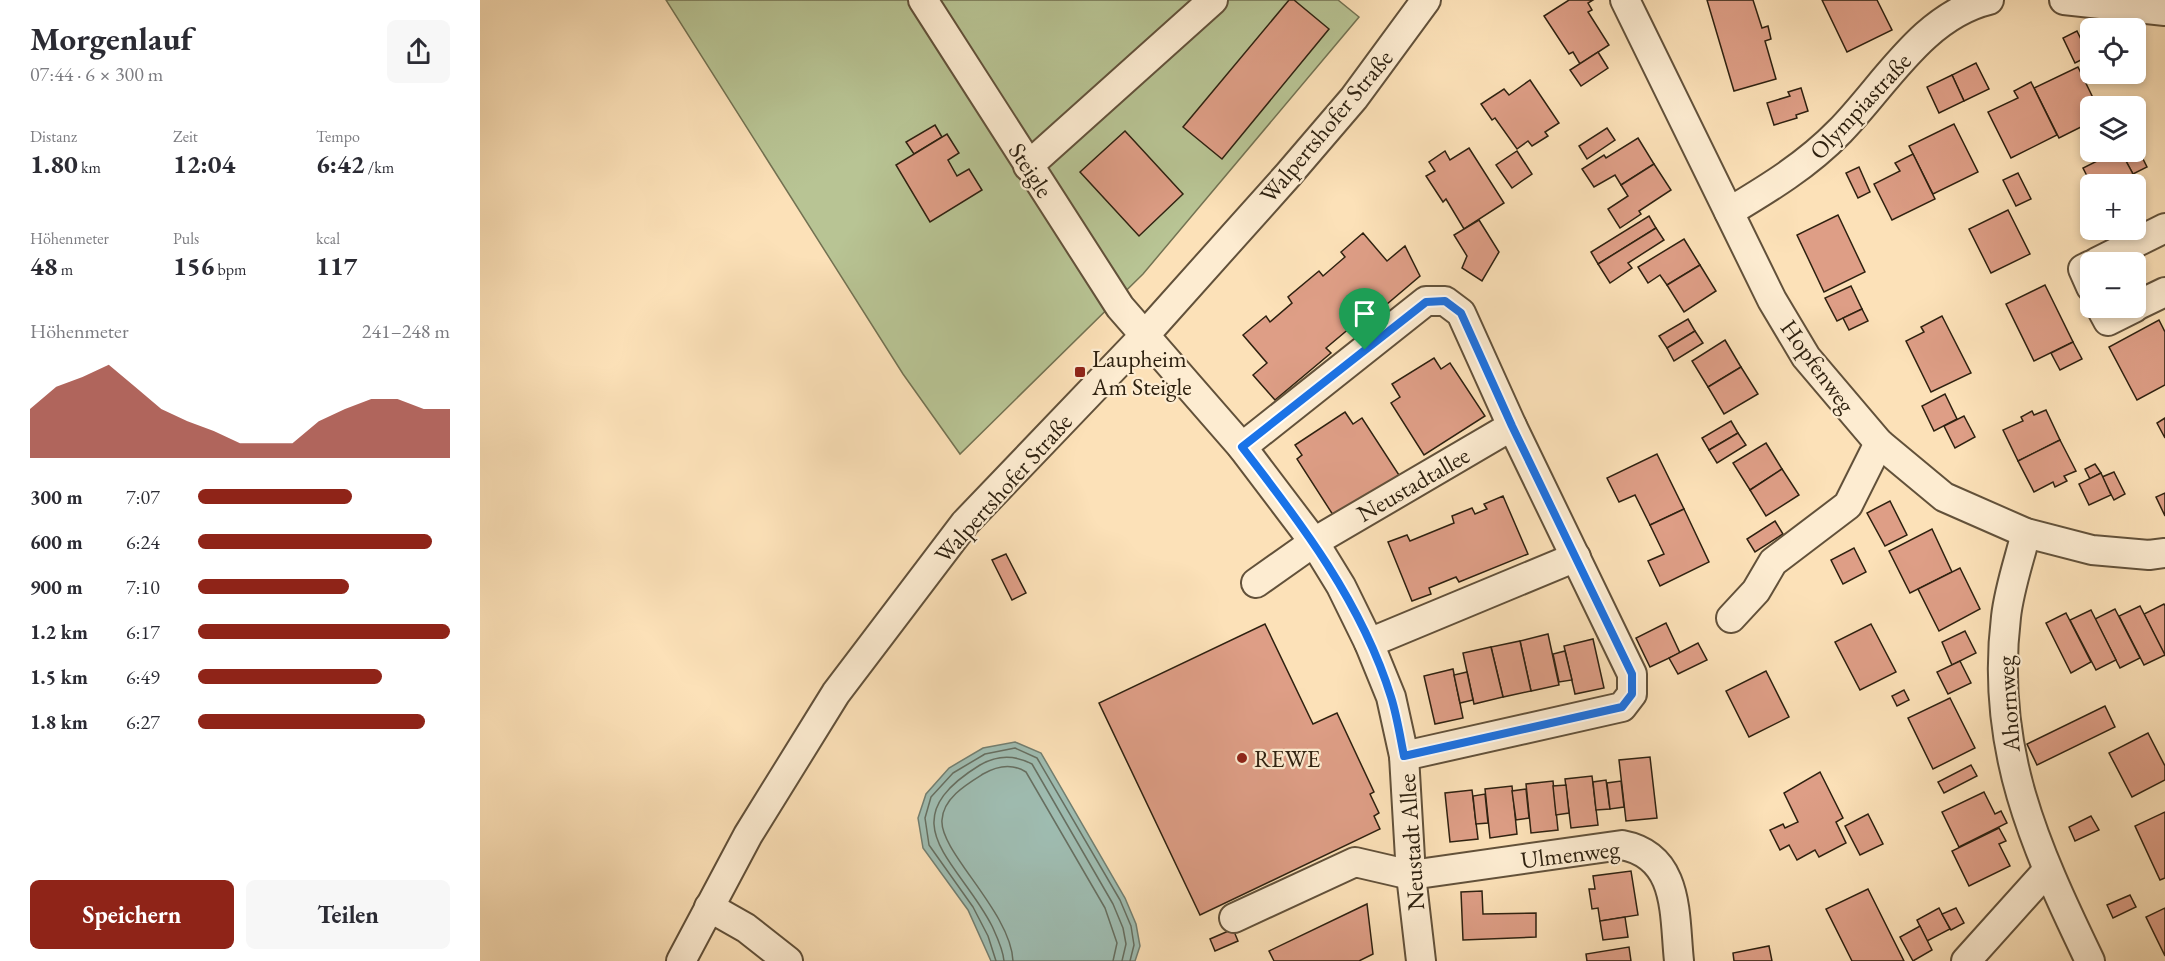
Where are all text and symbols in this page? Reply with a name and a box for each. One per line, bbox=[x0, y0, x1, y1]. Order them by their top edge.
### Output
text: Morgenlauf bbox=[30, 17, 192, 60]
map controls bbox=[2080, 18, 2146, 318]
button: locate bbox=[2080, 18, 2146, 84]
button: share bbox=[387, 20, 450, 83]
street label: Walpertshofer Straße bbox=[1253, 43, 1399, 209]
street label: Olympiastraße bbox=[1802, 46, 1918, 166]
text: 07:44 · 6 × 300 m bbox=[30, 61, 163, 87]
button: layers bbox=[2080, 96, 2146, 162]
text: Distanz bbox=[30, 126, 77, 147]
text: Zeit bbox=[173, 126, 198, 147]
text: Tempo bbox=[316, 126, 360, 147]
street label: Steigle bbox=[1002, 137, 1060, 203]
text: 1.80 bbox=[30, 147, 78, 181]
text: 12:04 bbox=[173, 147, 235, 181]
text: 6:42 bbox=[316, 147, 365, 181]
text: km bbox=[78, 157, 101, 178]
text: /km bbox=[365, 157, 394, 178]
button: + bbox=[2080, 174, 2146, 240]
text: Höhenmeter bbox=[30, 228, 109, 249]
text: Puls bbox=[173, 228, 199, 249]
text: kcal bbox=[316, 228, 340, 249]
text: 48 bbox=[30, 249, 58, 283]
text: 156 bbox=[173, 249, 214, 283]
text: 117 bbox=[316, 249, 357, 283]
button: − bbox=[2080, 252, 2146, 318]
text: m bbox=[58, 259, 73, 280]
text: bpm bbox=[214, 259, 246, 280]
pin bbox=[1339, 288, 1390, 350]
icon: arrive bbox=[1348, 297, 1381, 330]
street label: Hopfenweg bbox=[1774, 313, 1863, 419]
text: Höhenmeter bbox=[30, 318, 129, 344]
text: 241–248 m bbox=[362, 318, 450, 344]
place label: Laupheim Am Steigle bbox=[1091, 343, 1192, 402]
marker: Laupheim Am Steigle bbox=[1073, 365, 1087, 379]
street label: Walpertshofer Straße bbox=[928, 407, 1078, 569]
street label: Neustadtallee bbox=[1351, 439, 1475, 529]
text: 300 m bbox=[30, 484, 83, 510]
text: 7:07 bbox=[126, 484, 160, 510]
text: 600 m bbox=[30, 529, 83, 555]
text: 6:24 bbox=[126, 529, 160, 555]
text: 900 m bbox=[30, 574, 83, 600]
text: 7:10 bbox=[126, 574, 160, 600]
text: 1.2 km bbox=[30, 619, 88, 645]
text: 6:17 bbox=[126, 619, 160, 645]
street label: Ahornweg bbox=[1989, 654, 2027, 754]
text: 1.5 km bbox=[30, 664, 88, 690]
text: 6:49 bbox=[126, 664, 160, 690]
text: 1.8 km bbox=[30, 709, 88, 735]
text: 6:27 bbox=[126, 709, 160, 735]
place label: REWE bbox=[1254, 743, 1320, 774]
marker: REWE bbox=[1235, 751, 1249, 765]
street label: Neustadt Allee bbox=[1391, 773, 1431, 911]
street label: Ulmenweg bbox=[1519, 833, 1622, 875]
button: Speichern bbox=[30, 880, 234, 949]
button: Teilen bbox=[246, 880, 450, 949]

